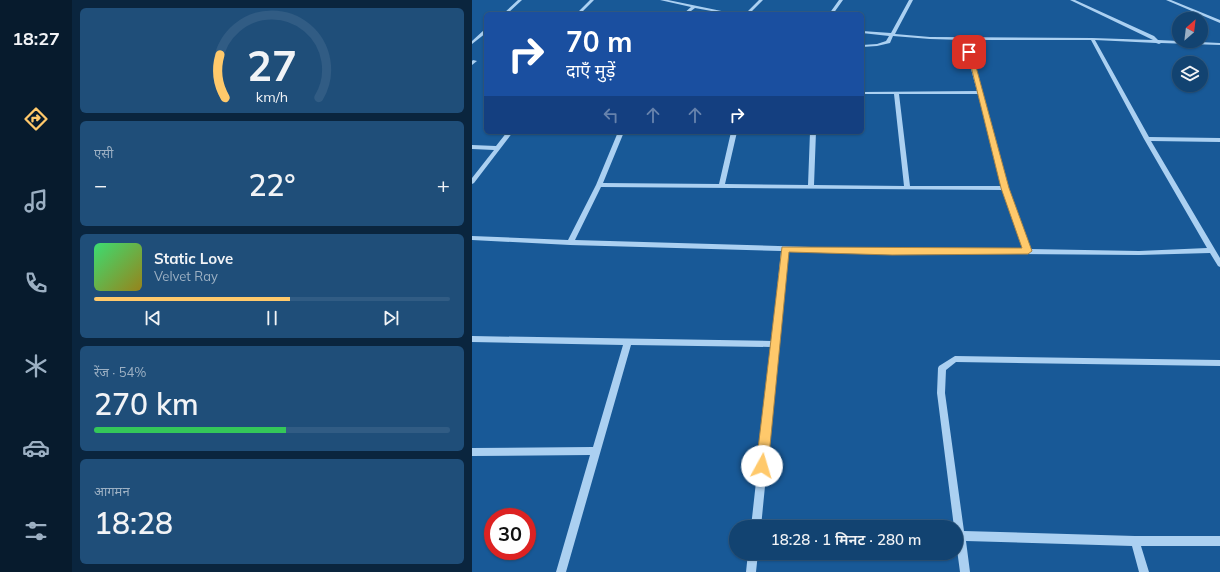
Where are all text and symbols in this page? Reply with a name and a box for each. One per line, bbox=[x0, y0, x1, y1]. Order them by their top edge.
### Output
north arrow bbox=[1172, 12, 1208, 48]
map controls bbox=[1172, 12, 1208, 92]
text: 70 m bbox=[566, 24, 632, 59]
text: 18:27 bbox=[12, 27, 60, 50]
icon: right bbox=[500, 28, 552, 80]
pin bbox=[952, 35, 986, 69]
text: 27 bbox=[247, 39, 297, 91]
icon: arrive bbox=[958, 41, 980, 63]
button: layers bbox=[1172, 56, 1208, 92]
text: दाएँ मुड़ें bbox=[566, 59, 615, 82]
text: km/h bbox=[256, 88, 288, 106]
icon: left bbox=[600, 104, 622, 126]
icon: ahead bbox=[642, 104, 664, 126]
icon: ahead bbox=[684, 104, 706, 126]
icon: right bbox=[726, 104, 748, 126]
icon: directions bbox=[22, 105, 50, 133]
text: एसी bbox=[94, 145, 113, 161]
text: 22° bbox=[248, 166, 296, 204]
text: − bbox=[94, 171, 107, 199]
text: + bbox=[437, 171, 450, 199]
icon: music bbox=[22, 187, 50, 215]
text: Static Love bbox=[154, 249, 233, 268]
text: Velvet Ray bbox=[154, 268, 218, 284]
icon: phone bbox=[22, 269, 50, 297]
icon: previous bbox=[142, 307, 164, 329]
icon: pause bbox=[261, 307, 283, 329]
icon: next bbox=[380, 307, 402, 329]
icon: climate bbox=[22, 352, 50, 380]
text: रेंज · 54% bbox=[94, 364, 147, 380]
text: 270 km bbox=[94, 385, 199, 423]
icon: car bbox=[22, 434, 50, 462]
position arrow bbox=[741, 445, 783, 487]
text: आगमन bbox=[94, 483, 130, 499]
text: 18:28 bbox=[94, 504, 173, 542]
speed limit sign: 30 bbox=[484, 508, 536, 560]
icon: filters bbox=[22, 517, 50, 545]
text: 18:28 · 1 मिनट · 280 m bbox=[771, 530, 921, 549]

